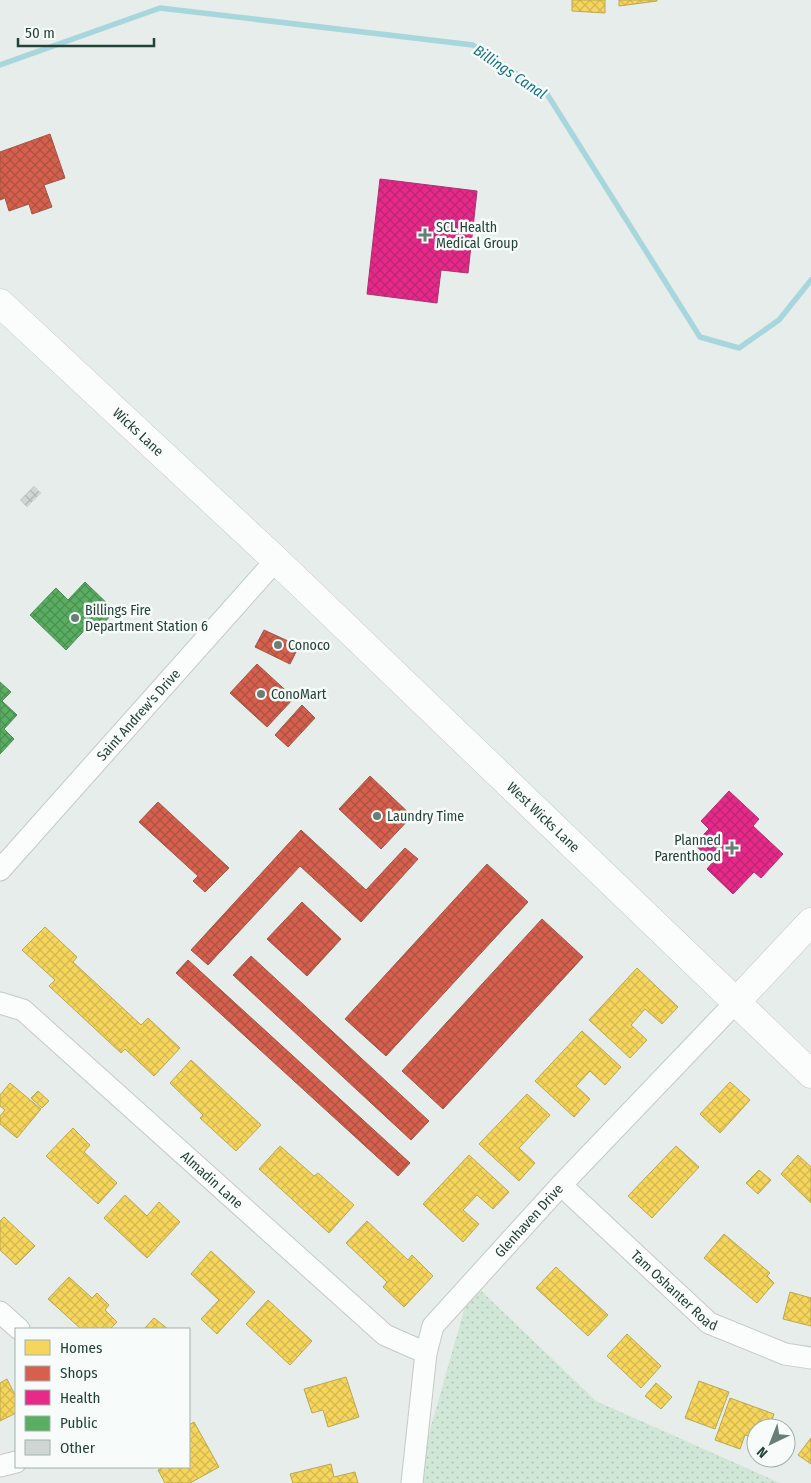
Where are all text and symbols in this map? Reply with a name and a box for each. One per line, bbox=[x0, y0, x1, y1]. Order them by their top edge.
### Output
scale bar bbox=[18, 15, 154, 47]
text: 50 m bbox=[25, 24, 55, 42]
water label: Billings Canal bbox=[470, 41, 550, 103]
place label: SCL Health Medical Group bbox=[436, 219, 518, 252]
marker: SCL Health Medical Group bbox=[418, 228, 432, 242]
street label: Wicks Lane bbox=[109, 404, 167, 460]
place label: Billings Fire Department Station 6 bbox=[85, 602, 208, 635]
marker: Billings Fire Department Station 6 bbox=[69, 612, 81, 624]
place label: Conoco bbox=[288, 637, 330, 654]
marker: Conoco bbox=[272, 639, 284, 651]
street label: Saint Andrew's Drive bbox=[93, 666, 184, 764]
place label: ConoMart bbox=[271, 686, 327, 703]
marker: ConoMart bbox=[255, 688, 267, 700]
street label: West Wicks Lane bbox=[503, 779, 583, 856]
place label: Laundry Time bbox=[387, 808, 464, 825]
marker: Laundry Time bbox=[371, 810, 383, 822]
place label: Planned Parenthood bbox=[655, 832, 721, 865]
marker: Planned Parenthood bbox=[725, 841, 739, 855]
street label: Almadin Lane bbox=[177, 1148, 246, 1212]
street label: Glenhaven Drive bbox=[491, 1181, 567, 1261]
street label: Tam Oshanter Road bbox=[627, 1247, 720, 1335]
legend bbox=[15, 1328, 190, 1468]
text: Homes bbox=[60, 1339, 102, 1357]
text: Shops bbox=[60, 1364, 98, 1382]
text: Health bbox=[60, 1389, 100, 1407]
text: Public bbox=[60, 1414, 98, 1432]
north arrow bbox=[746, 1418, 796, 1468]
text: Other bbox=[60, 1439, 96, 1457]
text: N bbox=[754, 1443, 771, 1461]

